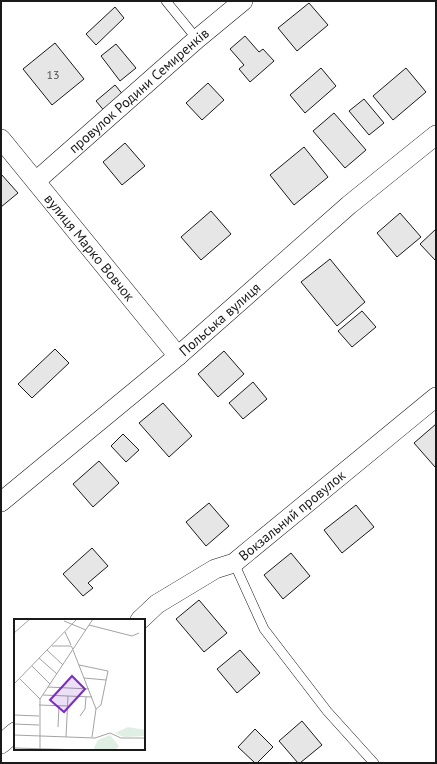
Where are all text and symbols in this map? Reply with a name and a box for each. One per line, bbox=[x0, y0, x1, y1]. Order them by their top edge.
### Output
street label: провулок Родини Семиренків bbox=[65, 24, 213, 157]
house number: 13 bbox=[46, 67, 60, 82]
street label: вулиця Марко Вовчок bbox=[40, 190, 139, 305]
street label: Польська вулиця bbox=[175, 279, 264, 360]
street label: Вокзальний провулок bbox=[235, 466, 349, 565]
inset map bbox=[14, 619, 145, 750]

